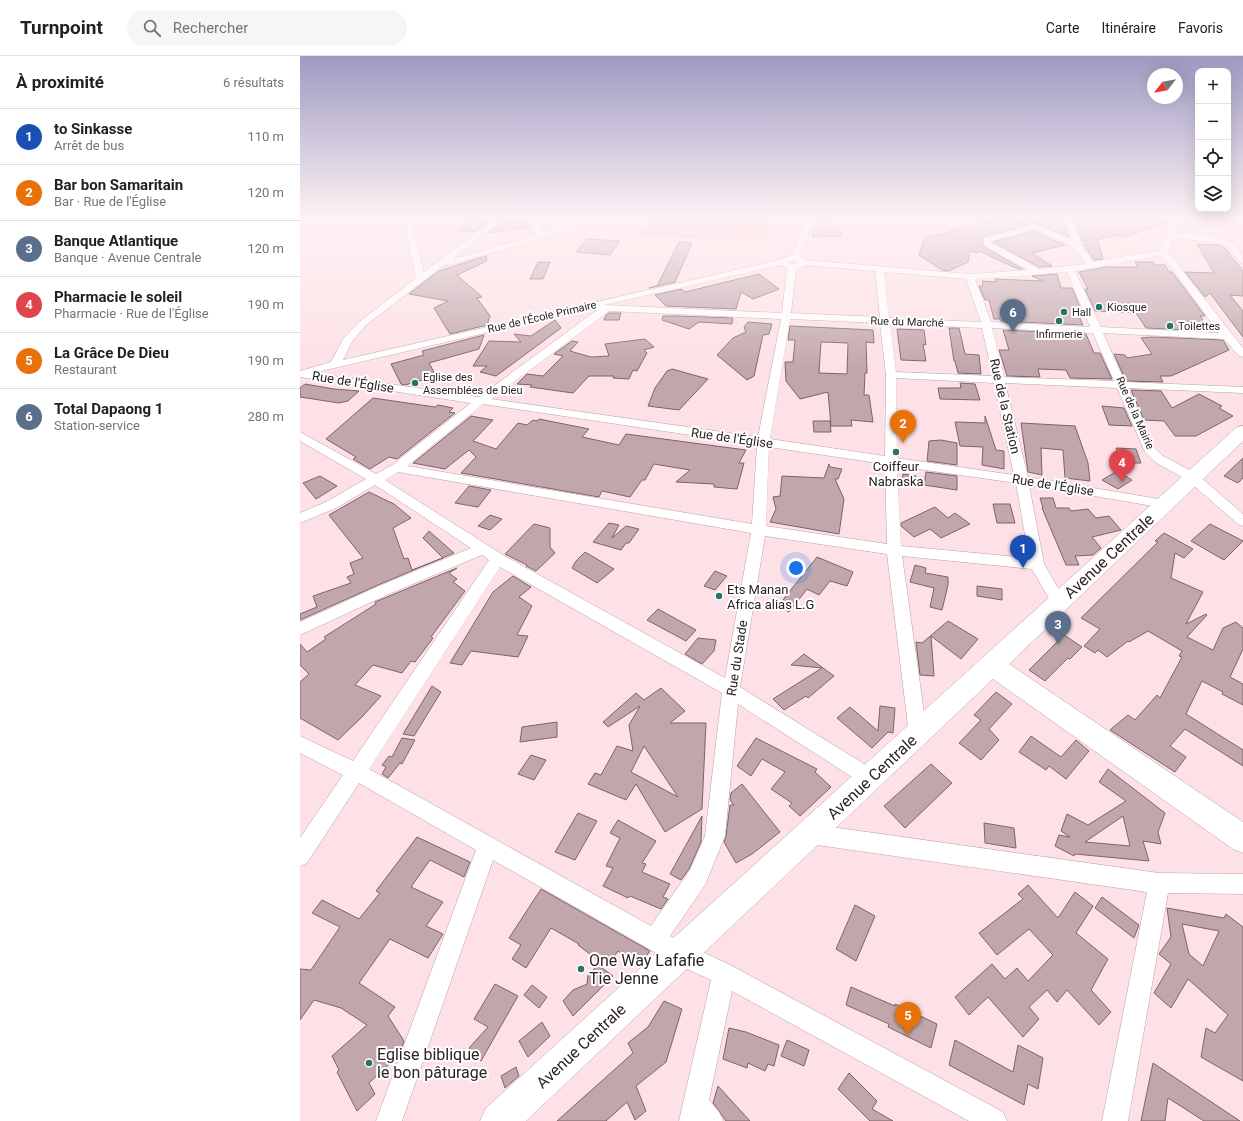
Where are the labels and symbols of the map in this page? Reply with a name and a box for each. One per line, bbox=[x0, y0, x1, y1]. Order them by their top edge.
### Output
north arrow bbox=[1147, 68, 1183, 104]
street label: Rue de l'École Primaire bbox=[486, 298, 598, 336]
pin: 6 bbox=[1000, 299, 1026, 332]
place label: Kiosque bbox=[1107, 301, 1147, 314]
marker: Kiosque bbox=[1094, 302, 1104, 312]
place label: Hall bbox=[1072, 306, 1091, 319]
marker: Hall bbox=[1059, 307, 1069, 317]
street label: Rue du Marché bbox=[870, 314, 944, 330]
marker: Infirmerie bbox=[1054, 316, 1064, 326]
place label: Toilettes bbox=[1178, 320, 1221, 333]
marker: Toilettes bbox=[1165, 321, 1175, 331]
place label: Infirmerie bbox=[1036, 328, 1082, 341]
street label: Rue de la Station bbox=[987, 357, 1023, 455]
street label: Rue de l'Église bbox=[311, 368, 395, 396]
place label: Eglise des Assemblées de Dieu bbox=[423, 371, 523, 397]
street label: Rue de la Mairie bbox=[1113, 375, 1157, 451]
marker: Eglise des Assemblées de Dieu bbox=[410, 378, 420, 388]
pin: 2 bbox=[890, 410, 916, 443]
street label: Rue de l'Église bbox=[690, 425, 774, 451]
marker: Coiffeur Nabraska bbox=[891, 447, 901, 457]
pin: 4 bbox=[1109, 449, 1135, 482]
place label: Coiffeur Nabraska bbox=[868, 459, 924, 489]
street label: Rue de l'Église bbox=[1011, 471, 1095, 499]
street label: Avenue Centrale bbox=[1060, 510, 1158, 602]
pin: 1 bbox=[1010, 535, 1036, 568]
your location bbox=[786, 558, 806, 578]
place label: Ets Manan Africa alias L.G bbox=[727, 582, 814, 612]
marker: Ets Manan Africa alias L.G bbox=[714, 591, 724, 601]
pin: 3 bbox=[1045, 611, 1071, 644]
street label: Rue du Stade bbox=[724, 619, 750, 697]
street label: Avenue Centrale bbox=[823, 731, 921, 823]
place label: One Way Lafafie Tie Jenne bbox=[589, 951, 704, 988]
marker: One Way Lafafie Tie Jenne bbox=[576, 964, 586, 974]
street label: Avenue Centrale bbox=[532, 1000, 630, 1092]
pin: 5 bbox=[895, 1002, 921, 1035]
place label: Eglise biblique le bon pâturage bbox=[377, 1045, 487, 1082]
marker: Eglise biblique le bon pâturage bbox=[364, 1058, 374, 1068]

